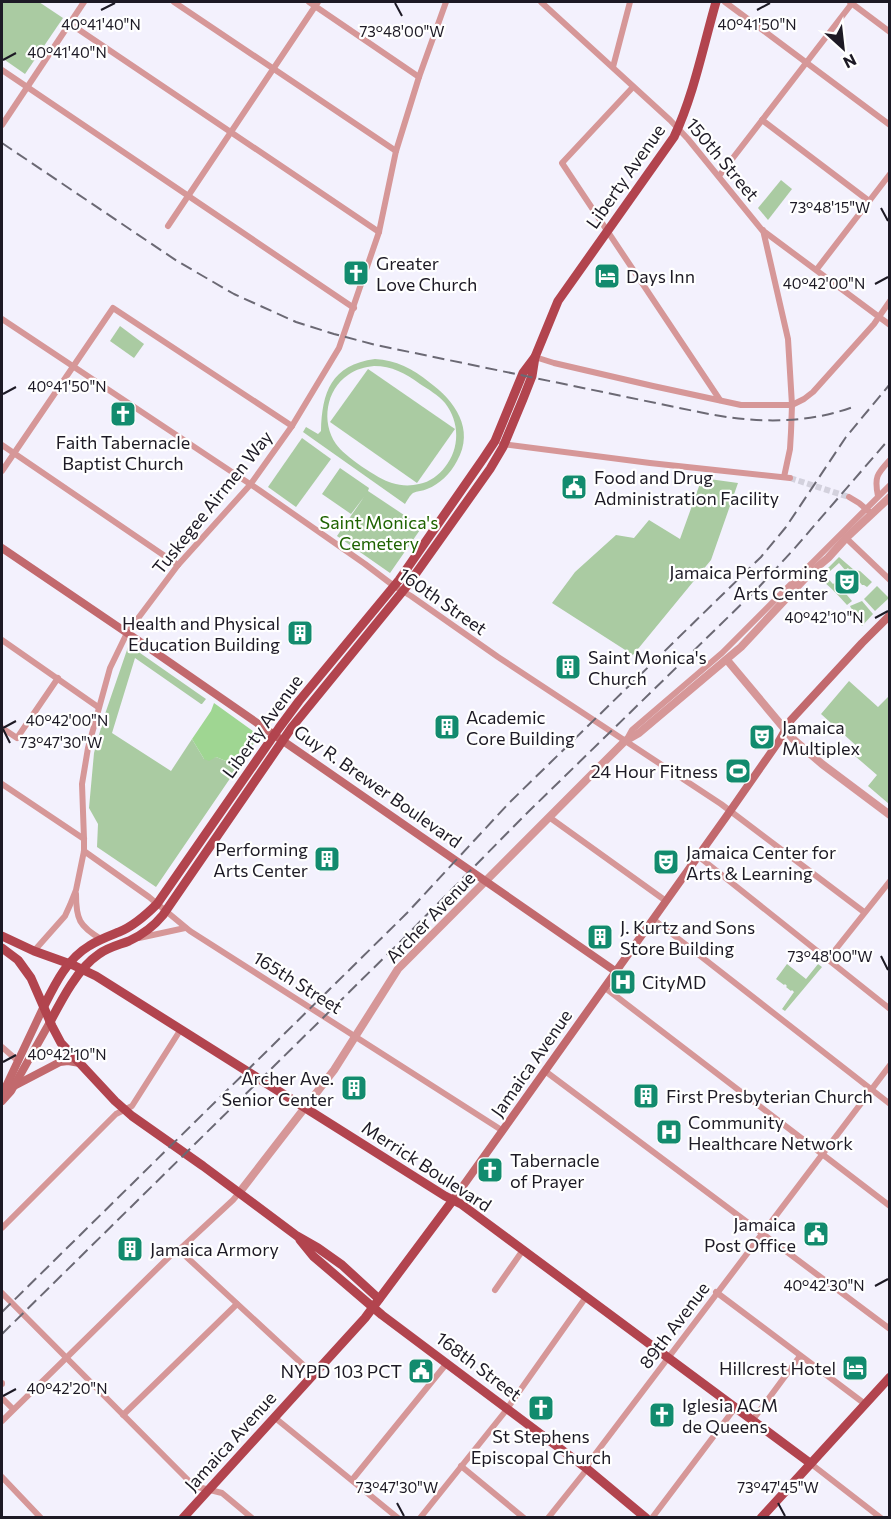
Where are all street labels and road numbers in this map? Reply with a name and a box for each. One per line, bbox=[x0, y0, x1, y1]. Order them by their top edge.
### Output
street label: 150th Street bbox=[682, 113, 764, 205]
street label: Liberty Avenue bbox=[581, 120, 669, 232]
street label: Tuskegee Airmen Way bbox=[147, 426, 277, 578]
street label: 160th Street bbox=[395, 563, 491, 639]
street label: Liberty Avenue bbox=[217, 670, 307, 782]
street label: Guy R. Brewer Boulevard bbox=[290, 720, 466, 852]
street label: Archer Avenue bbox=[381, 867, 479, 967]
street label: 165th Street bbox=[249, 946, 347, 1018]
street label: Jamaica Avenue bbox=[486, 1005, 576, 1121]
street label: Merrick Boulevard bbox=[358, 1116, 496, 1216]
street label: 89th Avenue bbox=[634, 1277, 714, 1373]
street label: 168th Street bbox=[432, 1327, 526, 1405]
street label: Jamaica Avenue bbox=[180, 1387, 280, 1495]

